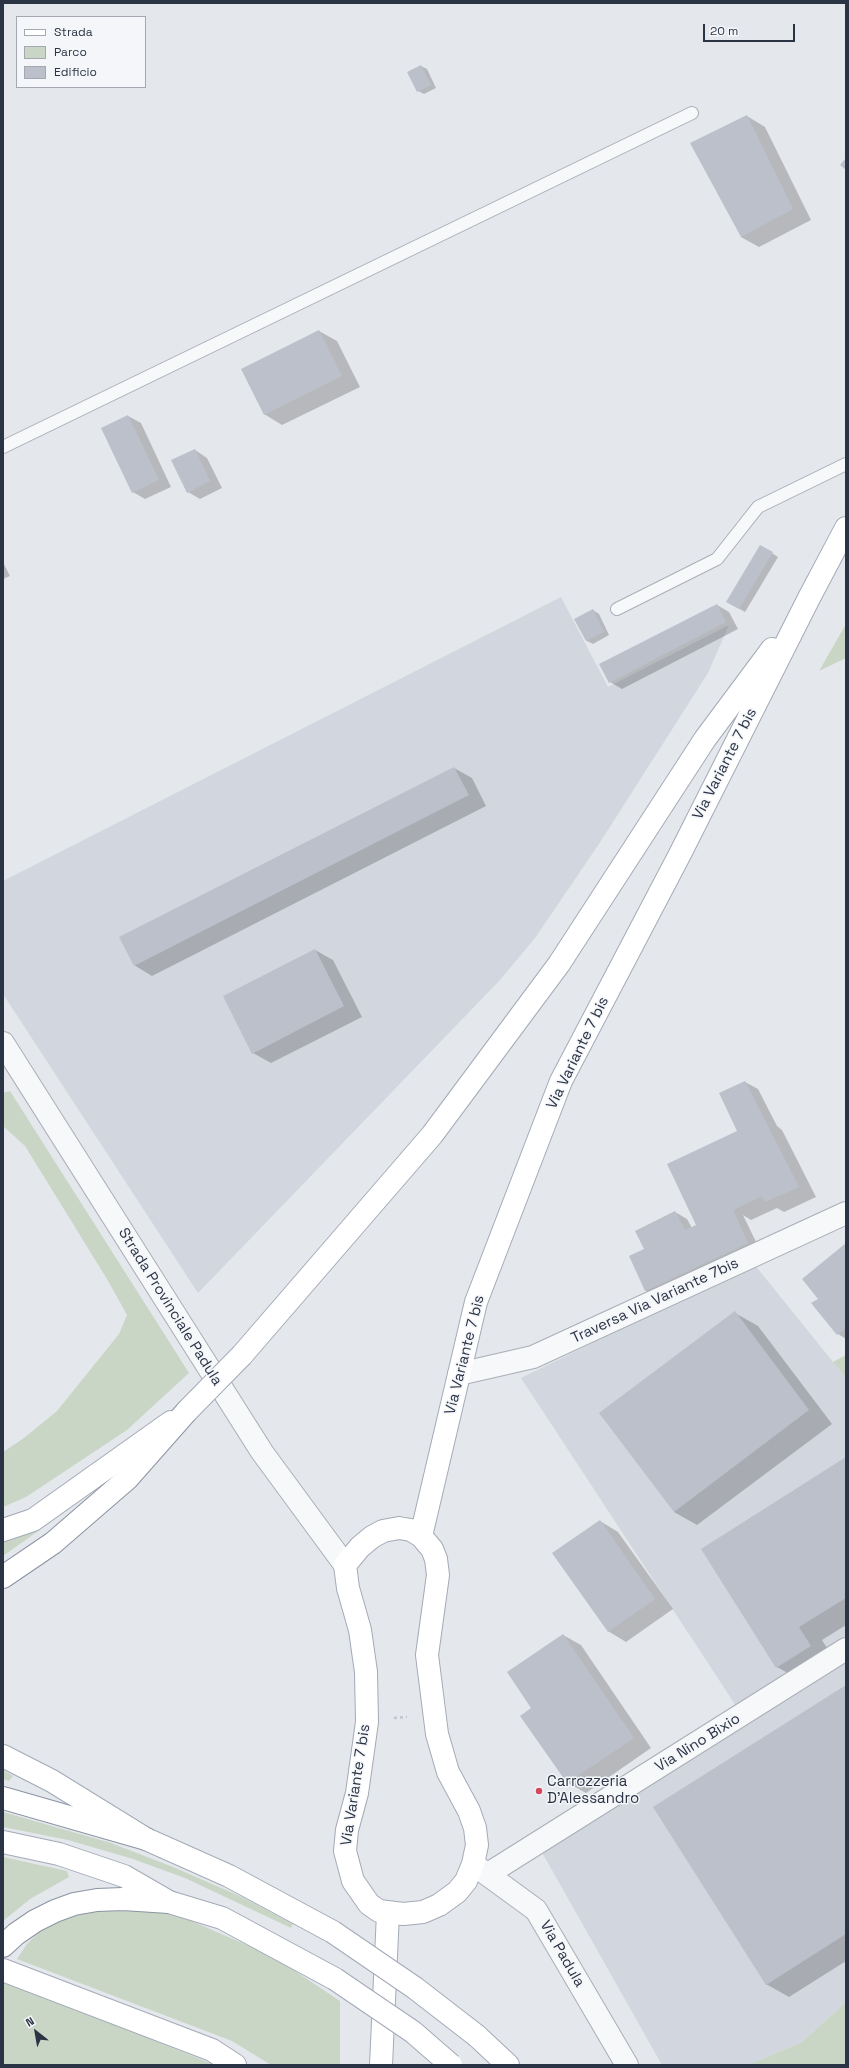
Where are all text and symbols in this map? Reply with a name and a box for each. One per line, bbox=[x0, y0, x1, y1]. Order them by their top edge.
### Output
legend bbox=[16, 16, 146, 88]
scale bar bbox=[705, 16, 797, 42]
text: 20 m bbox=[710, 23, 738, 39]
text: Strada bbox=[54, 24, 93, 40]
text: Parco bbox=[54, 44, 87, 60]
text: Edificio bbox=[54, 64, 97, 80]
street label: Via Variante 7 bis bbox=[689, 705, 761, 823]
street label: Via Variante 7 bis bbox=[543, 994, 613, 1112]
street label: Strada Provinciale Padula bbox=[114, 1225, 226, 1389]
street label: Traversa Via Variante 7bis bbox=[568, 1254, 742, 1348]
street label: Via Variante 7 bis bbox=[441, 1293, 489, 1417]
street label: Via Nino Bixio bbox=[652, 1710, 744, 1776]
street label: Via Variante 7 bis bbox=[338, 1723, 374, 1847]
place label: Carrozzeria D'Alessandro bbox=[547, 1773, 639, 1808]
marker: Carrozzeria D'Alessandro bbox=[534, 1786, 544, 1796]
street label: Via Padula bbox=[536, 1918, 588, 1990]
north arrow bbox=[16, 2012, 56, 2052]
text: N bbox=[23, 2014, 37, 2030]

